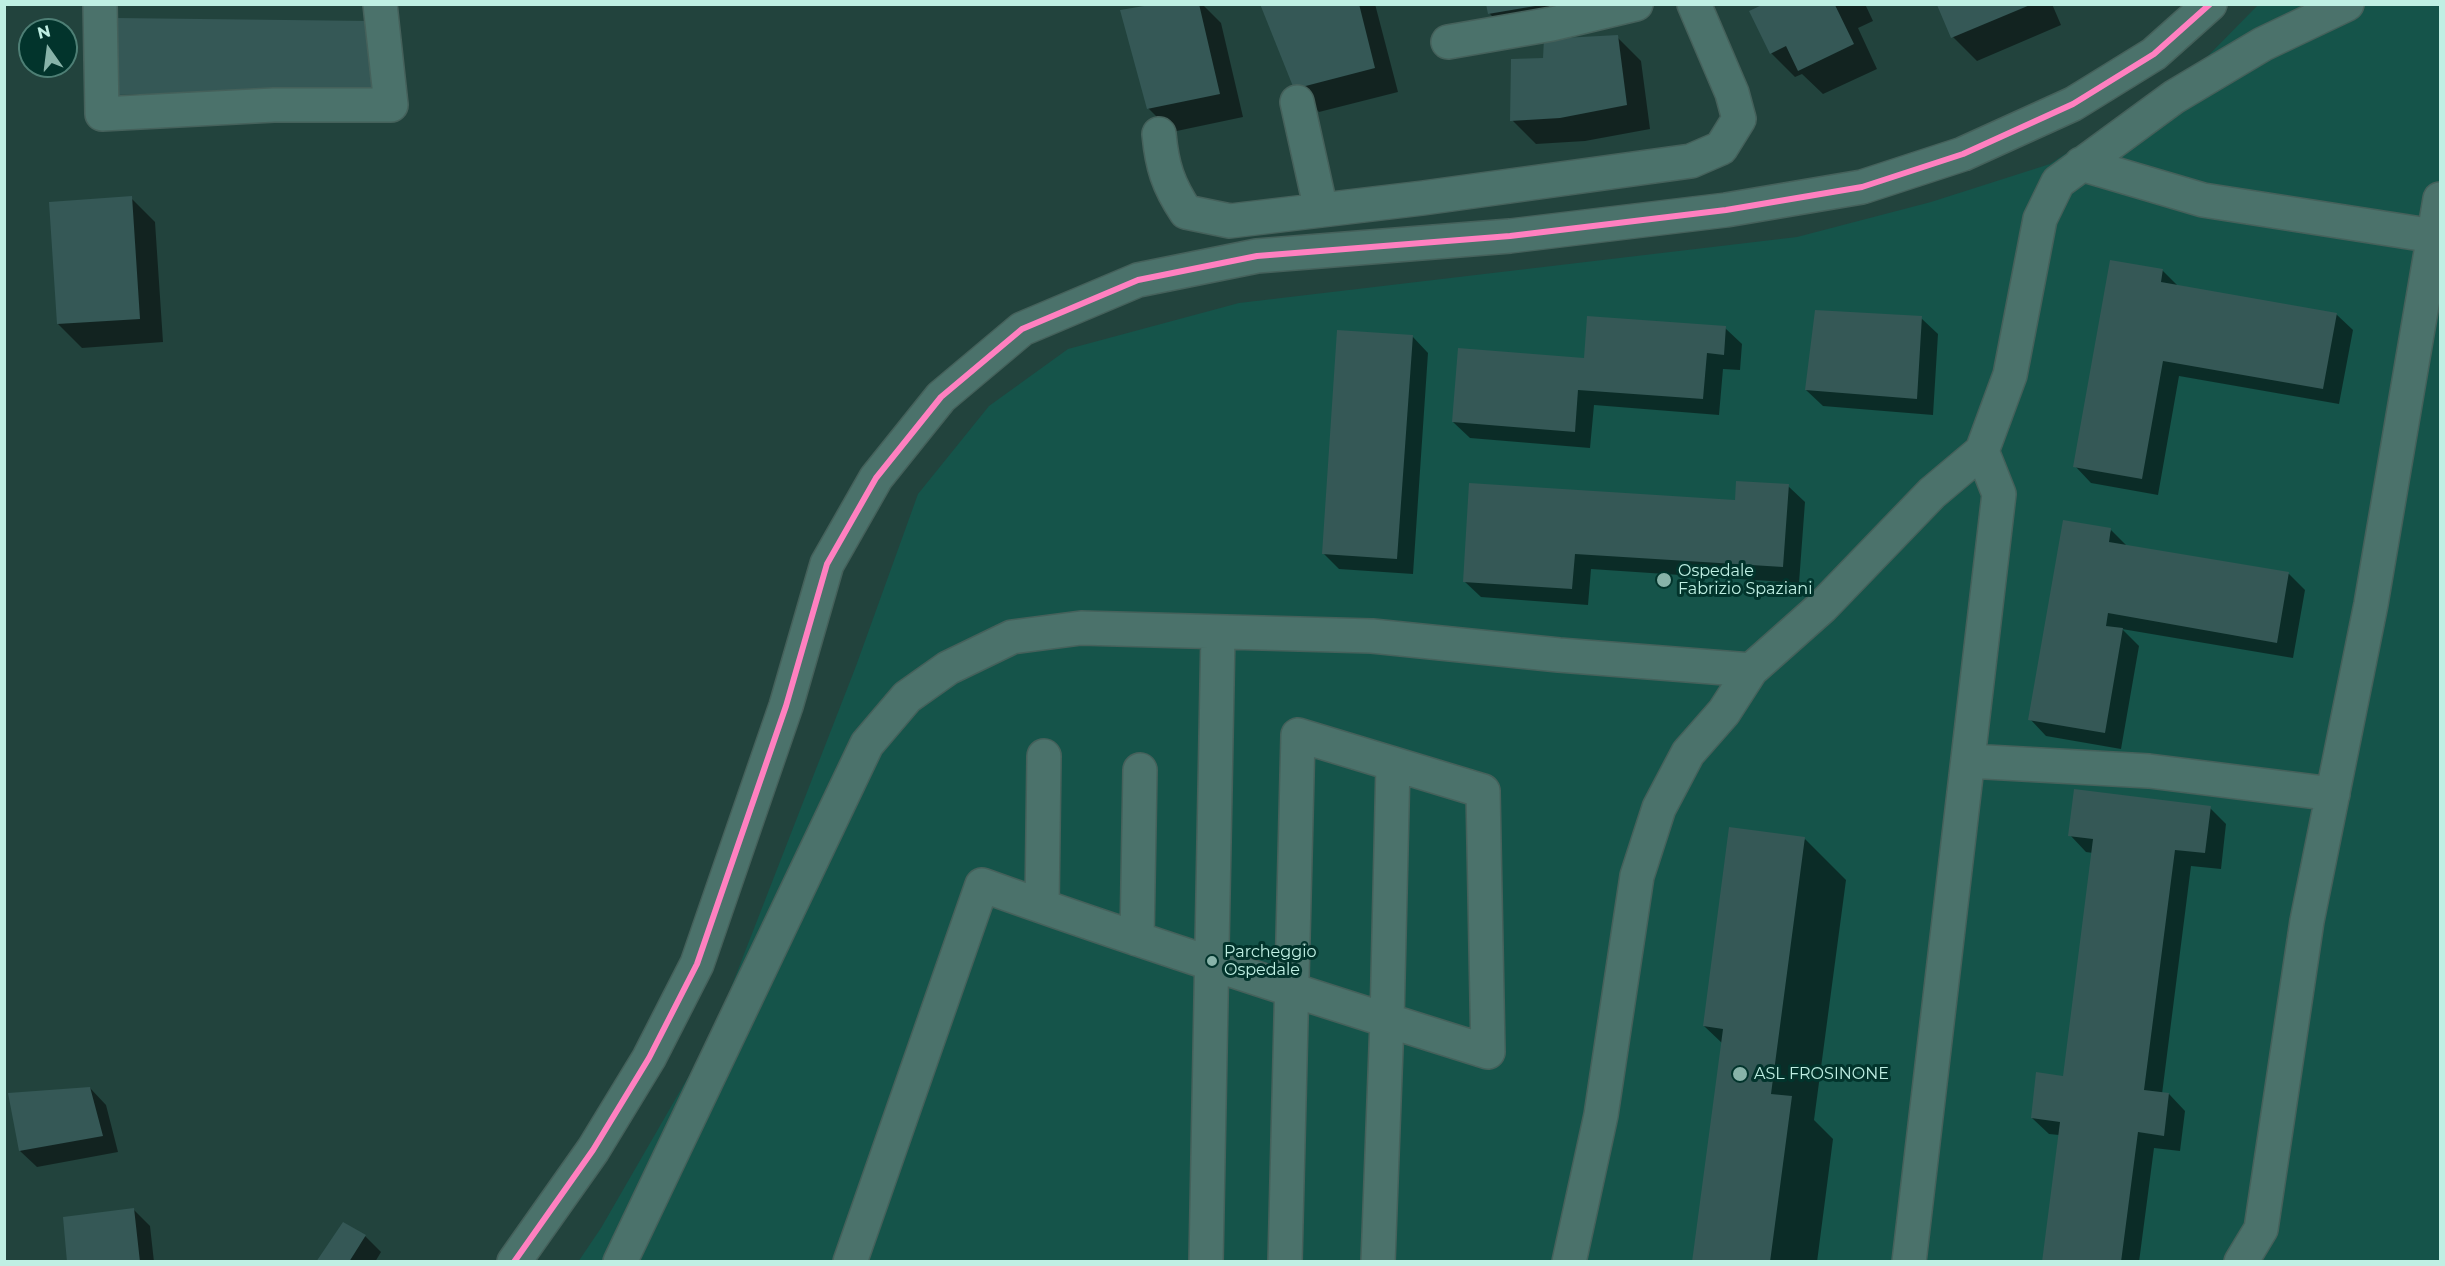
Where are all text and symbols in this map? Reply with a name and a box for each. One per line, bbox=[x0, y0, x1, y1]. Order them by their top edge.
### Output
north arrow bbox=[18, 18, 78, 78]
text: N bbox=[35, 21, 53, 43]
place label: Ospedale Fabrizio Spaziani bbox=[1678, 561, 1812, 599]
marker: Ospedale Fabrizio Spaziani bbox=[1655, 571, 1673, 589]
place label: Parcheggio Ospedale bbox=[1224, 942, 1317, 980]
marker: Parcheggio Ospedale bbox=[1205, 954, 1219, 968]
place label: ASL FROSINONE bbox=[1754, 1064, 1889, 1084]
marker: ASL FROSINONE bbox=[1731, 1065, 1749, 1083]

